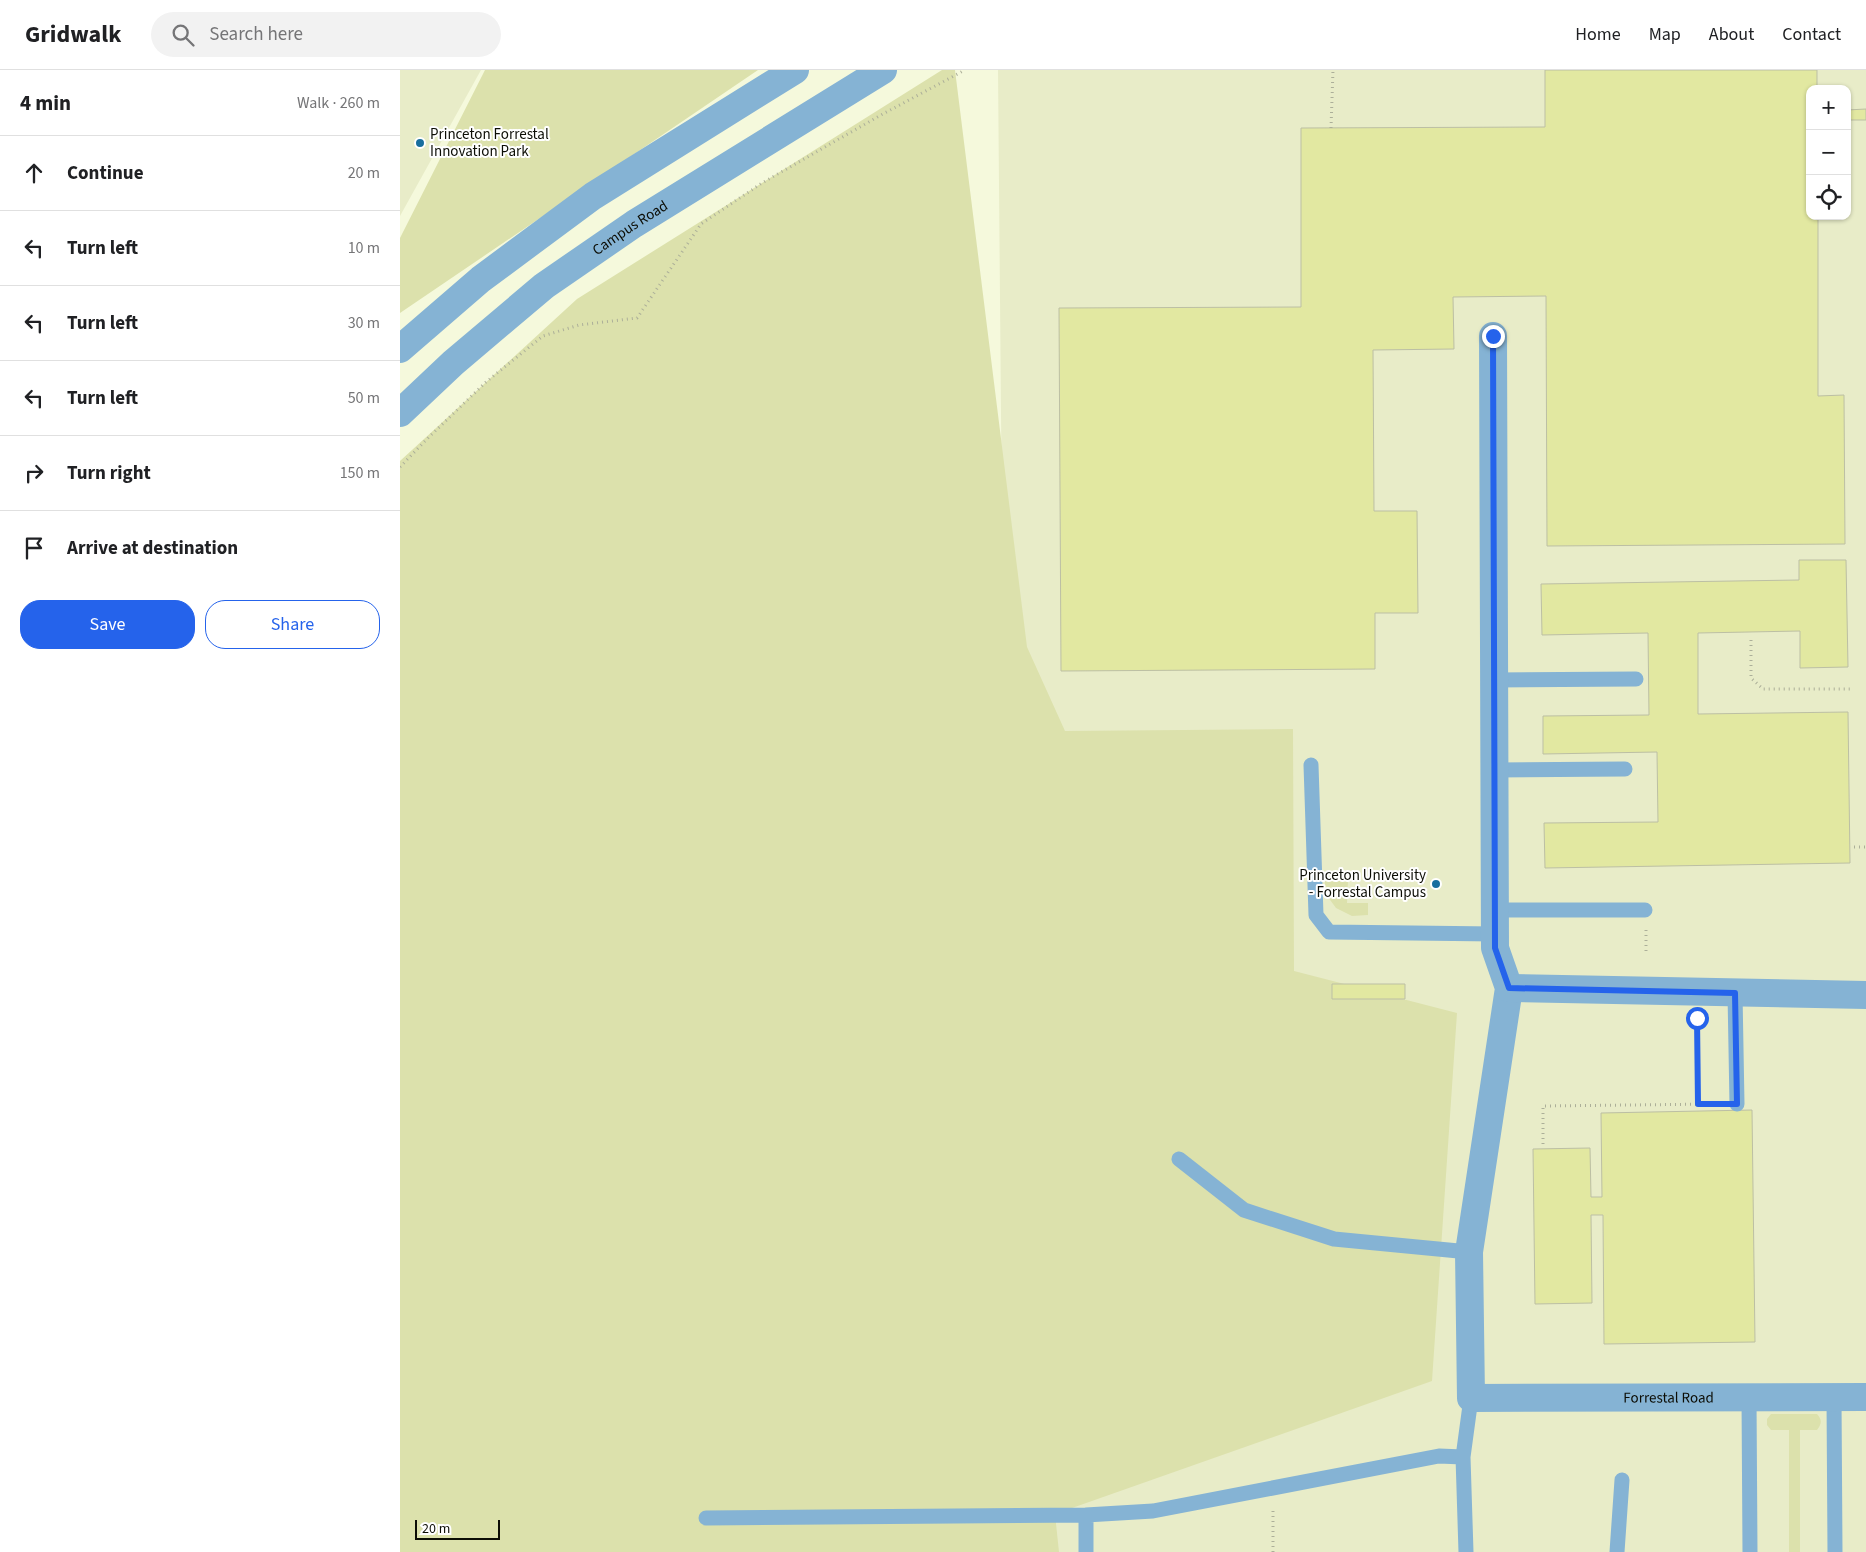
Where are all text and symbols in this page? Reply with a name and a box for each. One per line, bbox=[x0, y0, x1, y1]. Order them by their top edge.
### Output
search box bbox=[151, 12, 501, 57]
text: Gridwalk bbox=[25, 17, 121, 52]
icon: search bbox=[169, 21, 197, 49]
text: Search here bbox=[209, 21, 303, 48]
text: Home bbox=[1575, 22, 1621, 47]
text: Map bbox=[1649, 22, 1681, 47]
text: About bbox=[1709, 22, 1754, 47]
text: Contact bbox=[1782, 22, 1841, 47]
map controls bbox=[1806, 85, 1851, 220]
button: + bbox=[1806, 85, 1851, 130]
text: 4 min bbox=[20, 88, 71, 118]
text: Walk · 260 m bbox=[297, 92, 380, 114]
place label: Princeton Forrestal Innovation Park bbox=[430, 124, 549, 162]
button: − bbox=[1806, 130, 1851, 175]
marker: Princeton Forrestal Innovation Park bbox=[414, 137, 426, 149]
icon: ahead bbox=[20, 159, 48, 187]
text: Continue bbox=[67, 160, 144, 187]
text: 20 m bbox=[348, 162, 380, 184]
button: locate bbox=[1806, 175, 1851, 220]
street label: Campus Road bbox=[588, 196, 672, 261]
icon: left bbox=[20, 234, 48, 262]
text: Turn left bbox=[67, 235, 138, 262]
text: 10 m bbox=[348, 237, 380, 259]
icon: left bbox=[20, 309, 48, 337]
text: Turn left bbox=[67, 310, 138, 337]
text: 30 m bbox=[348, 312, 380, 334]
route end bbox=[1482, 325, 1505, 348]
icon: left bbox=[20, 384, 48, 412]
text: Turn left bbox=[67, 385, 138, 412]
text: 50 m bbox=[348, 387, 380, 409]
icon: right bbox=[20, 459, 48, 487]
text: Turn right bbox=[67, 460, 151, 487]
text: 150 m bbox=[340, 462, 380, 484]
icon: arrive bbox=[20, 534, 48, 562]
text: Arrive at destination bbox=[67, 535, 238, 562]
button: Save bbox=[20, 600, 195, 649]
button: Share bbox=[205, 600, 380, 649]
place label: Princeton University - Forrestal Campus bbox=[1299, 865, 1426, 903]
marker: Princeton University - Forrestal Campus bbox=[1430, 878, 1442, 890]
route start bbox=[1686, 1007, 1709, 1030]
street label: Forrestal Road bbox=[1623, 1387, 1714, 1409]
scale bar bbox=[415, 1517, 500, 1540]
text: 20 m bbox=[422, 1519, 450, 1539]

